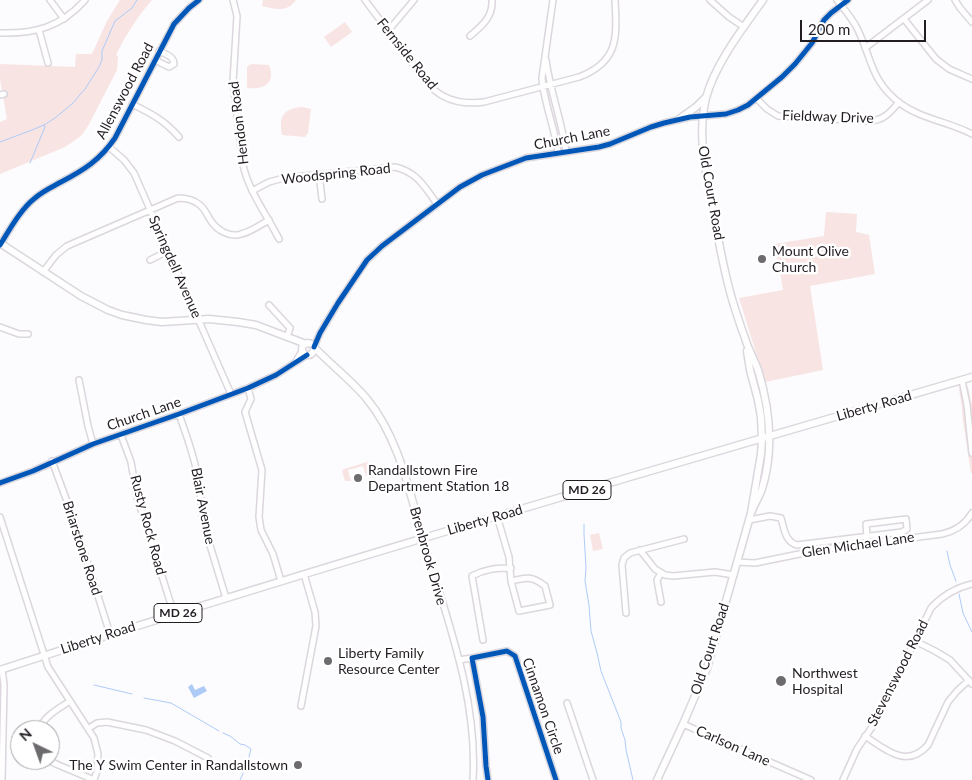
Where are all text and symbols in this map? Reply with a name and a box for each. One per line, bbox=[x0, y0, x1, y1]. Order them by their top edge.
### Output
scale bar bbox=[802, 10, 928, 42]
street label: Fernside Road bbox=[373, 15, 441, 93]
text: 200 m bbox=[808, 20, 850, 38]
street label: Allenswood Road bbox=[93, 40, 157, 142]
street label: Hendon Road bbox=[226, 80, 252, 166]
street label: Fieldway Drive bbox=[782, 107, 874, 127]
street label: Church Lane bbox=[533, 122, 611, 154]
street label: Old Court Road bbox=[694, 145, 728, 241]
street label: Woodspring Road bbox=[281, 160, 391, 188]
street label: Springdell Avenue bbox=[145, 213, 205, 321]
place label: Mount Olive Church bbox=[772, 243, 849, 276]
marker: Mount Olive Church bbox=[756, 253, 768, 265]
street label: Liberty Road bbox=[834, 387, 914, 425]
street label: Church Lane bbox=[105, 393, 183, 435]
place label: Randallstown Fire Department Station 18 bbox=[368, 462, 509, 494]
street label: Blair Avenue bbox=[187, 466, 219, 546]
marker: Randallstown Fire Department Station 18 bbox=[352, 472, 364, 484]
street label: Rusty Rock Road bbox=[127, 473, 169, 577]
road number: MD 26 bbox=[563, 480, 611, 500]
street label: Briarstone Road bbox=[59, 499, 105, 597]
street label: Liberty Road bbox=[445, 501, 525, 539]
street label: Brenbrook Drive bbox=[406, 505, 450, 607]
street label: Glen Michael Lane bbox=[801, 529, 915, 561]
street label: Old Court Road bbox=[687, 601, 733, 697]
road number: MD 26 bbox=[154, 604, 202, 622]
street label: Stevenswood Road bbox=[864, 617, 932, 729]
street label: Liberty Road bbox=[58, 618, 138, 658]
place label: Liberty Family Resource Center bbox=[338, 645, 440, 678]
marker: Liberty Family Resource Center bbox=[322, 655, 334, 667]
street label: Cinnamon Circle bbox=[519, 655, 567, 757]
place label: Northwest Hospital bbox=[792, 665, 858, 698]
marker: Northwest Hospital bbox=[774, 674, 788, 688]
north arrow bbox=[10, 720, 60, 770]
street label: Carlson Lane bbox=[693, 722, 773, 770]
text: N bbox=[16, 724, 35, 744]
place label: The Y Swim Center in Randallstown bbox=[69, 757, 288, 773]
marker: The Y Swim Center in Randallstown bbox=[292, 759, 304, 771]

